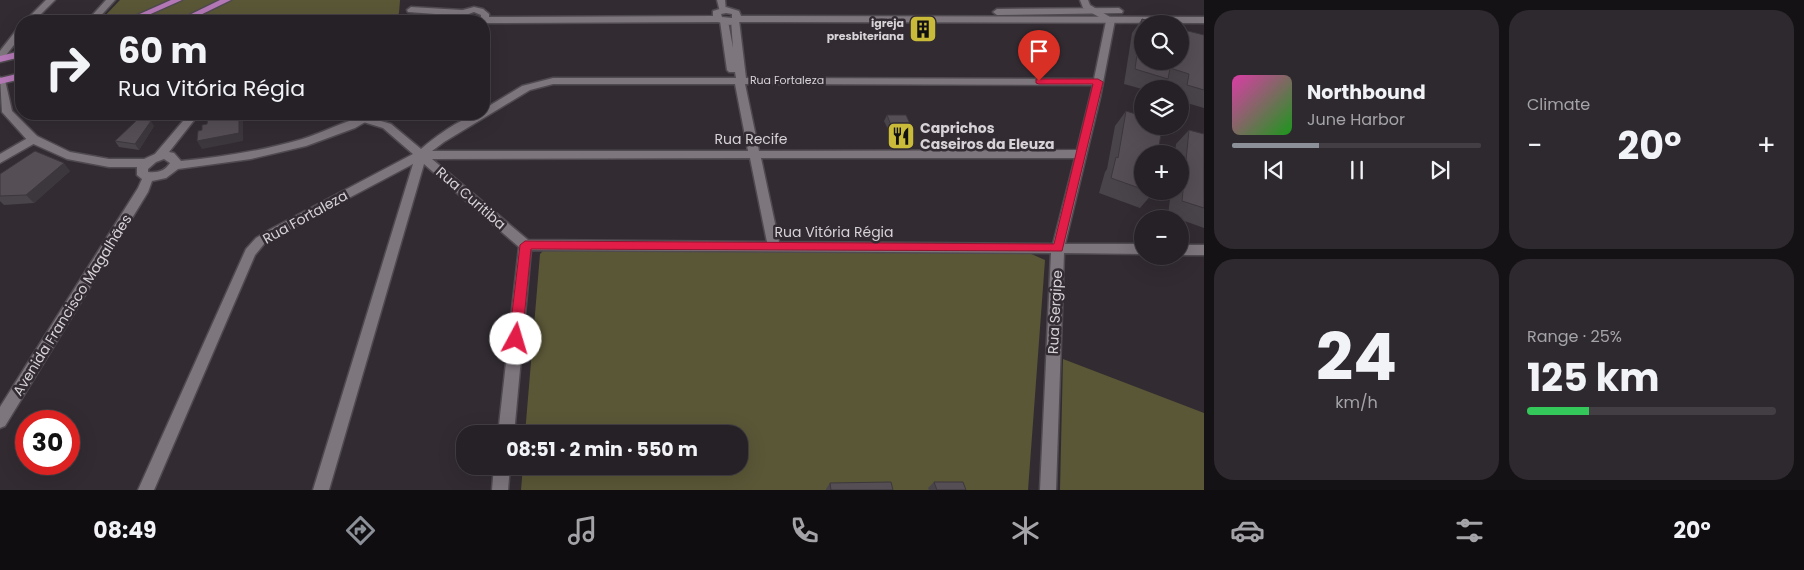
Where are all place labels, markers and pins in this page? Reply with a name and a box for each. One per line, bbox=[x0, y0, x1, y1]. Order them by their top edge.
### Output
building icon: igreja presbiteriana bbox=[908, 14, 938, 44]
place label: igreja presbiteriana bbox=[827, 15, 904, 44]
pin bbox=[1018, 30, 1060, 81]
place label: Caprichos Caseiros da Eleuza bbox=[920, 118, 1055, 154]
restaurant icon: Caprichos Caseiros da Eleuza bbox=[886, 121, 916, 151]

